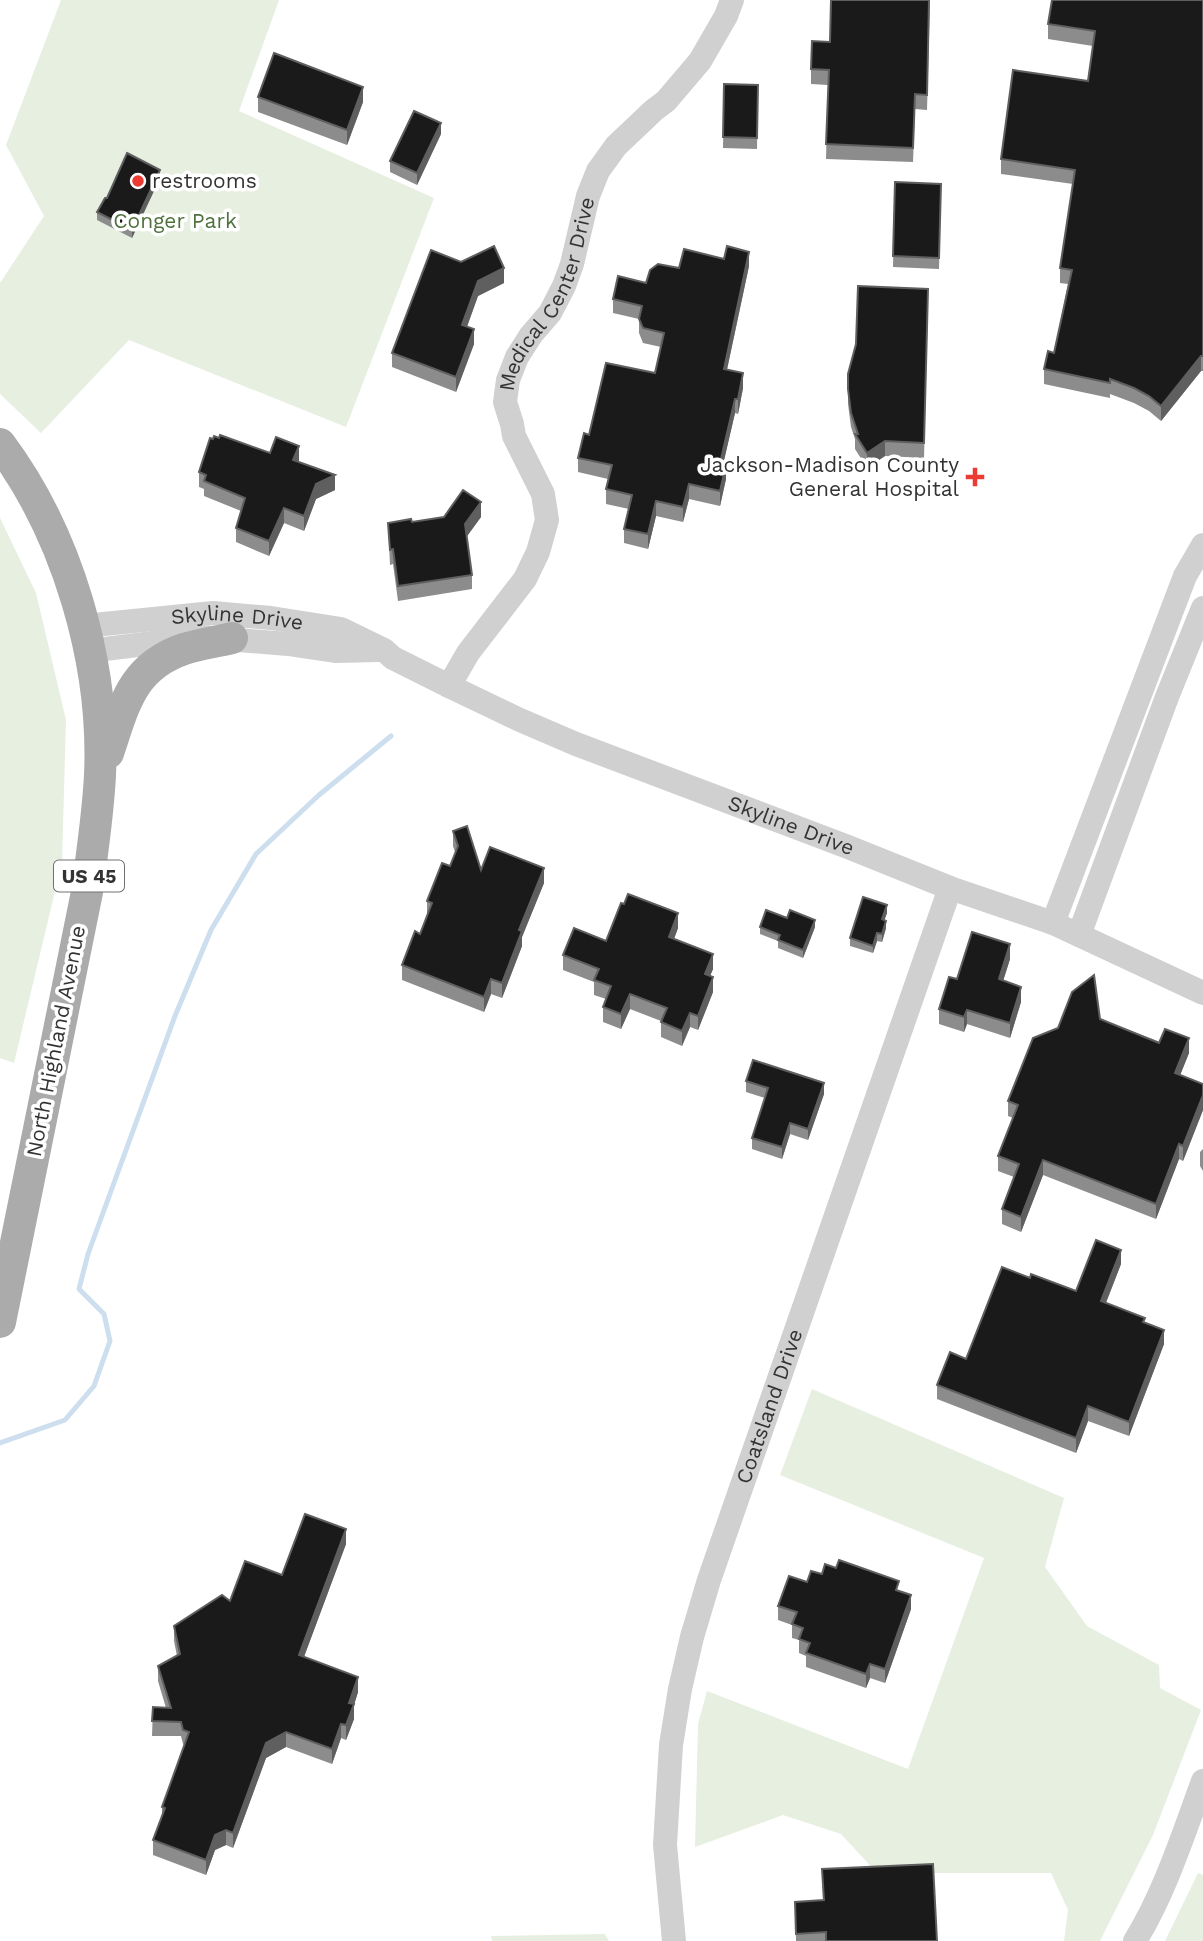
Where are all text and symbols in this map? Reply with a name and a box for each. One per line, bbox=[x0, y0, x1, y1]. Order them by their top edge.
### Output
place label: restrooms bbox=[152, 168, 257, 193]
marker: restrooms bbox=[130, 173, 146, 189]
street label: Medical Center Drive bbox=[494, 194, 599, 392]
park label: Conger Park bbox=[113, 208, 237, 233]
place label: Jackson-Madison County General Hospital bbox=[700, 452, 960, 501]
marker: Jackson-Madison County General Hospital bbox=[965, 467, 985, 487]
street label: Skyline Drive bbox=[170, 600, 305, 635]
street label: Skyline Drive bbox=[725, 790, 858, 860]
road number: US 45 bbox=[54, 860, 124, 891]
street label: North Highland Avenue bbox=[21, 923, 90, 1159]
street label: Coatsland Drive bbox=[730, 1325, 807, 1487]

